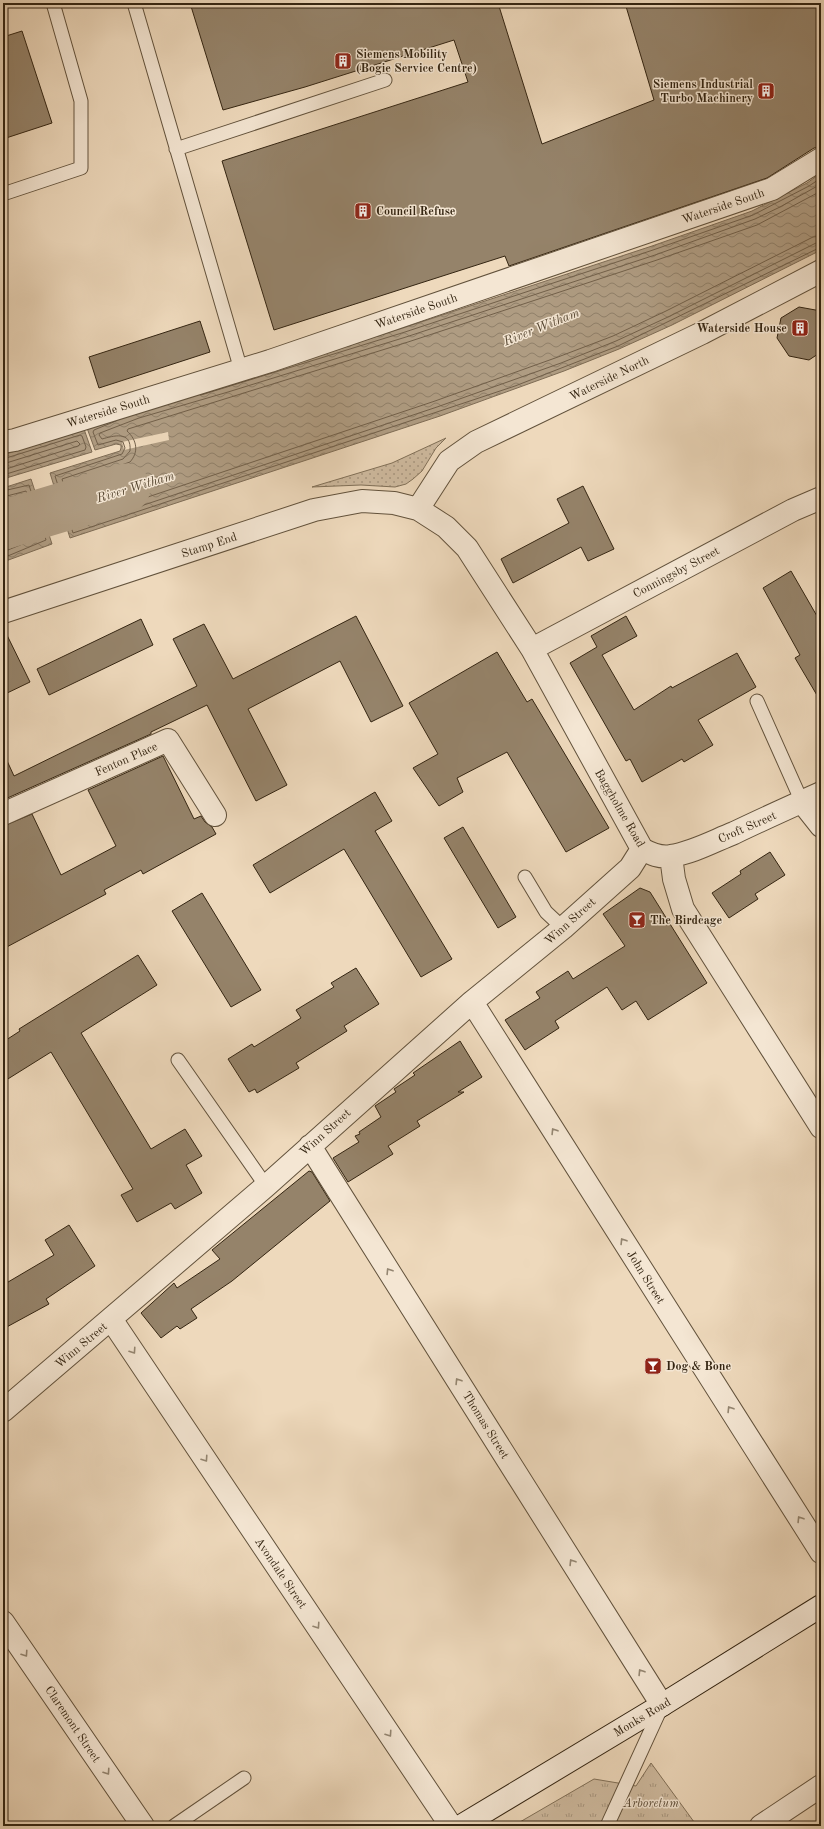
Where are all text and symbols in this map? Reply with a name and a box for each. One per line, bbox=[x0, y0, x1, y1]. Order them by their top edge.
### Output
place label: Siemens Mobility (Bogie Service Centre) bbox=[356, 49, 477, 75]
building icon: Siemens Mobility (Bogie Service Centre) bbox=[333, 51, 353, 71]
place label: Siemens Industrial Turbo Machinery bbox=[653, 79, 753, 105]
building icon: Siemens Industrial Turbo Machinery bbox=[756, 81, 776, 101]
street label: Waterside South bbox=[680, 187, 767, 227]
building icon: Council Refuse bbox=[353, 201, 373, 221]
place label: Council Refuse bbox=[376, 206, 456, 218]
street label: Waterside South bbox=[373, 292, 460, 332]
water label: River Witham bbox=[501, 306, 582, 349]
building icon: Waterside House bbox=[790, 318, 810, 338]
place label: Waterside House bbox=[696, 323, 787, 335]
street label: Waterside North bbox=[568, 354, 652, 403]
street label: Waterside South bbox=[65, 393, 152, 430]
water label: River Witham bbox=[94, 469, 176, 506]
street label: Stamp End bbox=[180, 531, 239, 561]
street label: Conningsby Street bbox=[631, 545, 722, 601]
street label: Fenton Place bbox=[93, 741, 160, 779]
street label: Baggholme Road bbox=[592, 767, 646, 850]
street label: Croft Street bbox=[717, 810, 778, 846]
street label: Winn Street bbox=[543, 896, 598, 947]
bar icon: The Birdcage bbox=[627, 910, 647, 930]
place label: The Birdcage bbox=[650, 915, 722, 927]
street label: Winn Street bbox=[298, 1107, 353, 1158]
one-way arrow bbox=[551, 1128, 558, 1135]
one-way arrow bbox=[621, 1238, 628, 1245]
street label: John Street bbox=[624, 1249, 666, 1306]
one-way arrow bbox=[386, 1268, 394, 1275]
street label: Winn Street bbox=[53, 1321, 110, 1371]
one-way arrow bbox=[128, 1347, 135, 1354]
bar icon: Dog & Bone bbox=[643, 1356, 663, 1376]
place label: Dog & Bone bbox=[666, 1361, 732, 1373]
one-way arrow bbox=[456, 1378, 463, 1385]
street label: Thomas Street bbox=[460, 1390, 511, 1461]
one-way arrow bbox=[728, 1406, 735, 1413]
one-way arrow bbox=[201, 1455, 208, 1462]
one-way arrow bbox=[797, 1516, 805, 1523]
street label: Avondale Street bbox=[252, 1536, 308, 1611]
one-way arrow bbox=[569, 1559, 577, 1566]
one-way arrow bbox=[312, 1622, 319, 1629]
one-way arrow bbox=[20, 1650, 28, 1657]
one-way arrow bbox=[639, 1669, 646, 1676]
street label: Claremont Street bbox=[42, 1684, 102, 1765]
street label: Monks Road bbox=[612, 1696, 673, 1739]
one-way arrow bbox=[384, 1730, 392, 1737]
one-way arrow bbox=[102, 1768, 109, 1775]
park label: Arboretum bbox=[622, 1798, 679, 1810]

